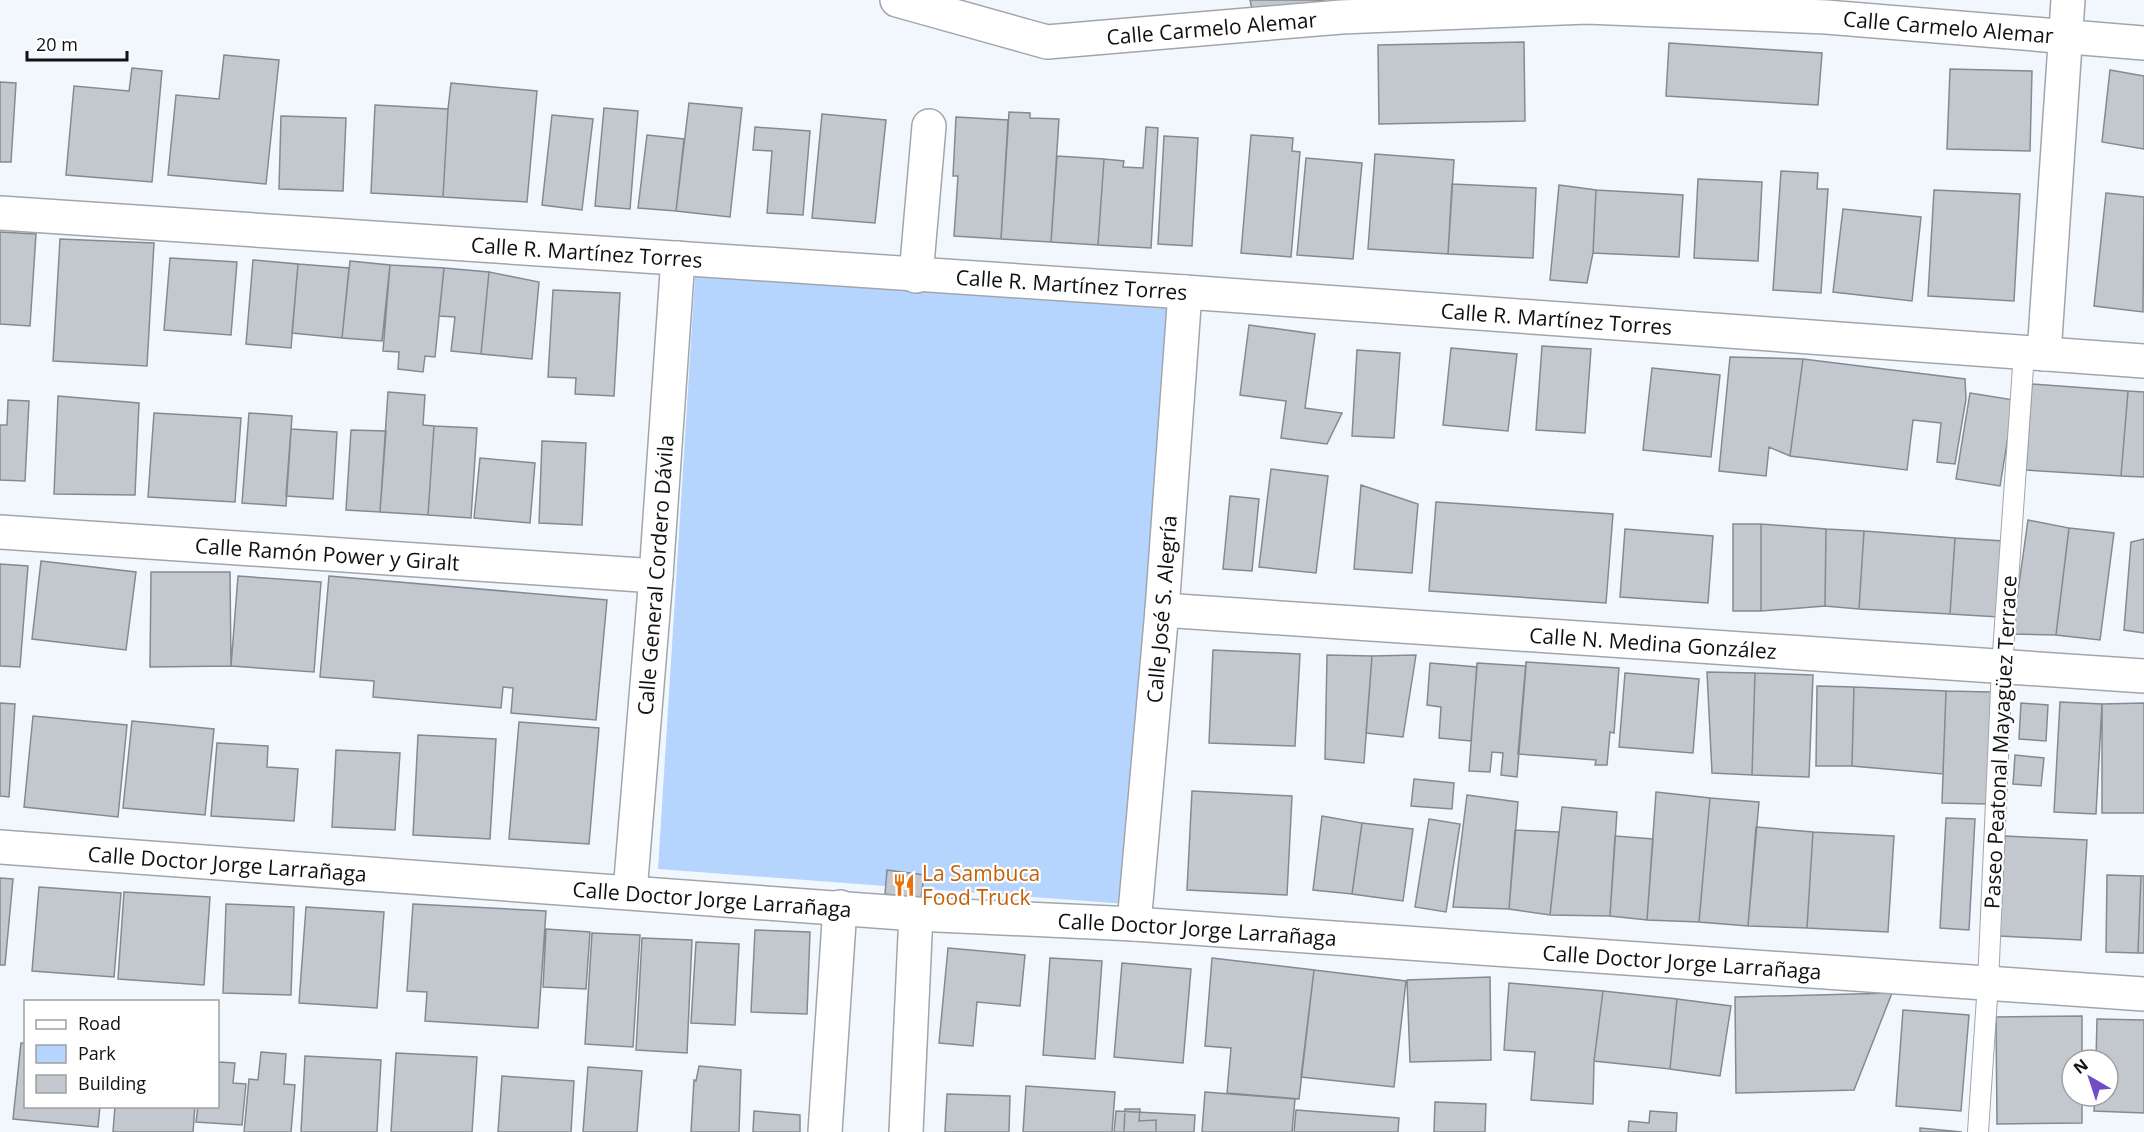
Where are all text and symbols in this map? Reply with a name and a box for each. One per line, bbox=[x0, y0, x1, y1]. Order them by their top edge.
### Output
street label: Calle Carmelo Alemar bbox=[1842, 4, 2055, 50]
street label: Calle Carmelo Alemar bbox=[1105, 5, 1318, 51]
scale bar bbox=[27, 24, 128, 62]
text: 20 m bbox=[36, 32, 78, 56]
street label: Calle R. Martínez Torres bbox=[470, 230, 703, 274]
street label: Calle R. Martínez Torres bbox=[955, 263, 1188, 306]
street label: Calle R. Martínez Torres bbox=[1440, 296, 1673, 341]
street label: Calle General Cordero Dávila bbox=[631, 434, 680, 716]
street label: Calle José S. Alegría bbox=[1140, 514, 1183, 704]
street label: Calle Ramón Power y Giralt bbox=[194, 531, 460, 577]
street label: Paseo Peatonal Mayagüez Terrace bbox=[1977, 575, 2023, 909]
street label: Calle N. Medina González bbox=[1528, 621, 1778, 665]
street label: Calle Doctor Jorge Larrañaga bbox=[87, 839, 368, 888]
place label: La Sambuca Food Truck bbox=[922, 859, 1040, 911]
restaurant icon: La Sambuca Food Truck bbox=[891, 872, 917, 898]
street label: Calle Doctor Jorge Larrañaga bbox=[572, 875, 853, 923]
street label: Calle Doctor Jorge Larrañaga bbox=[1057, 907, 1338, 952]
street label: Calle Doctor Jorge Larrañaga bbox=[1542, 938, 1822, 986]
legend bbox=[24, 1000, 219, 1108]
text: Road bbox=[78, 1011, 121, 1035]
text: Park bbox=[78, 1041, 116, 1065]
north arrow bbox=[2060, 1048, 2120, 1108]
text: N bbox=[2069, 1054, 2093, 1079]
text: Building bbox=[78, 1071, 146, 1095]

